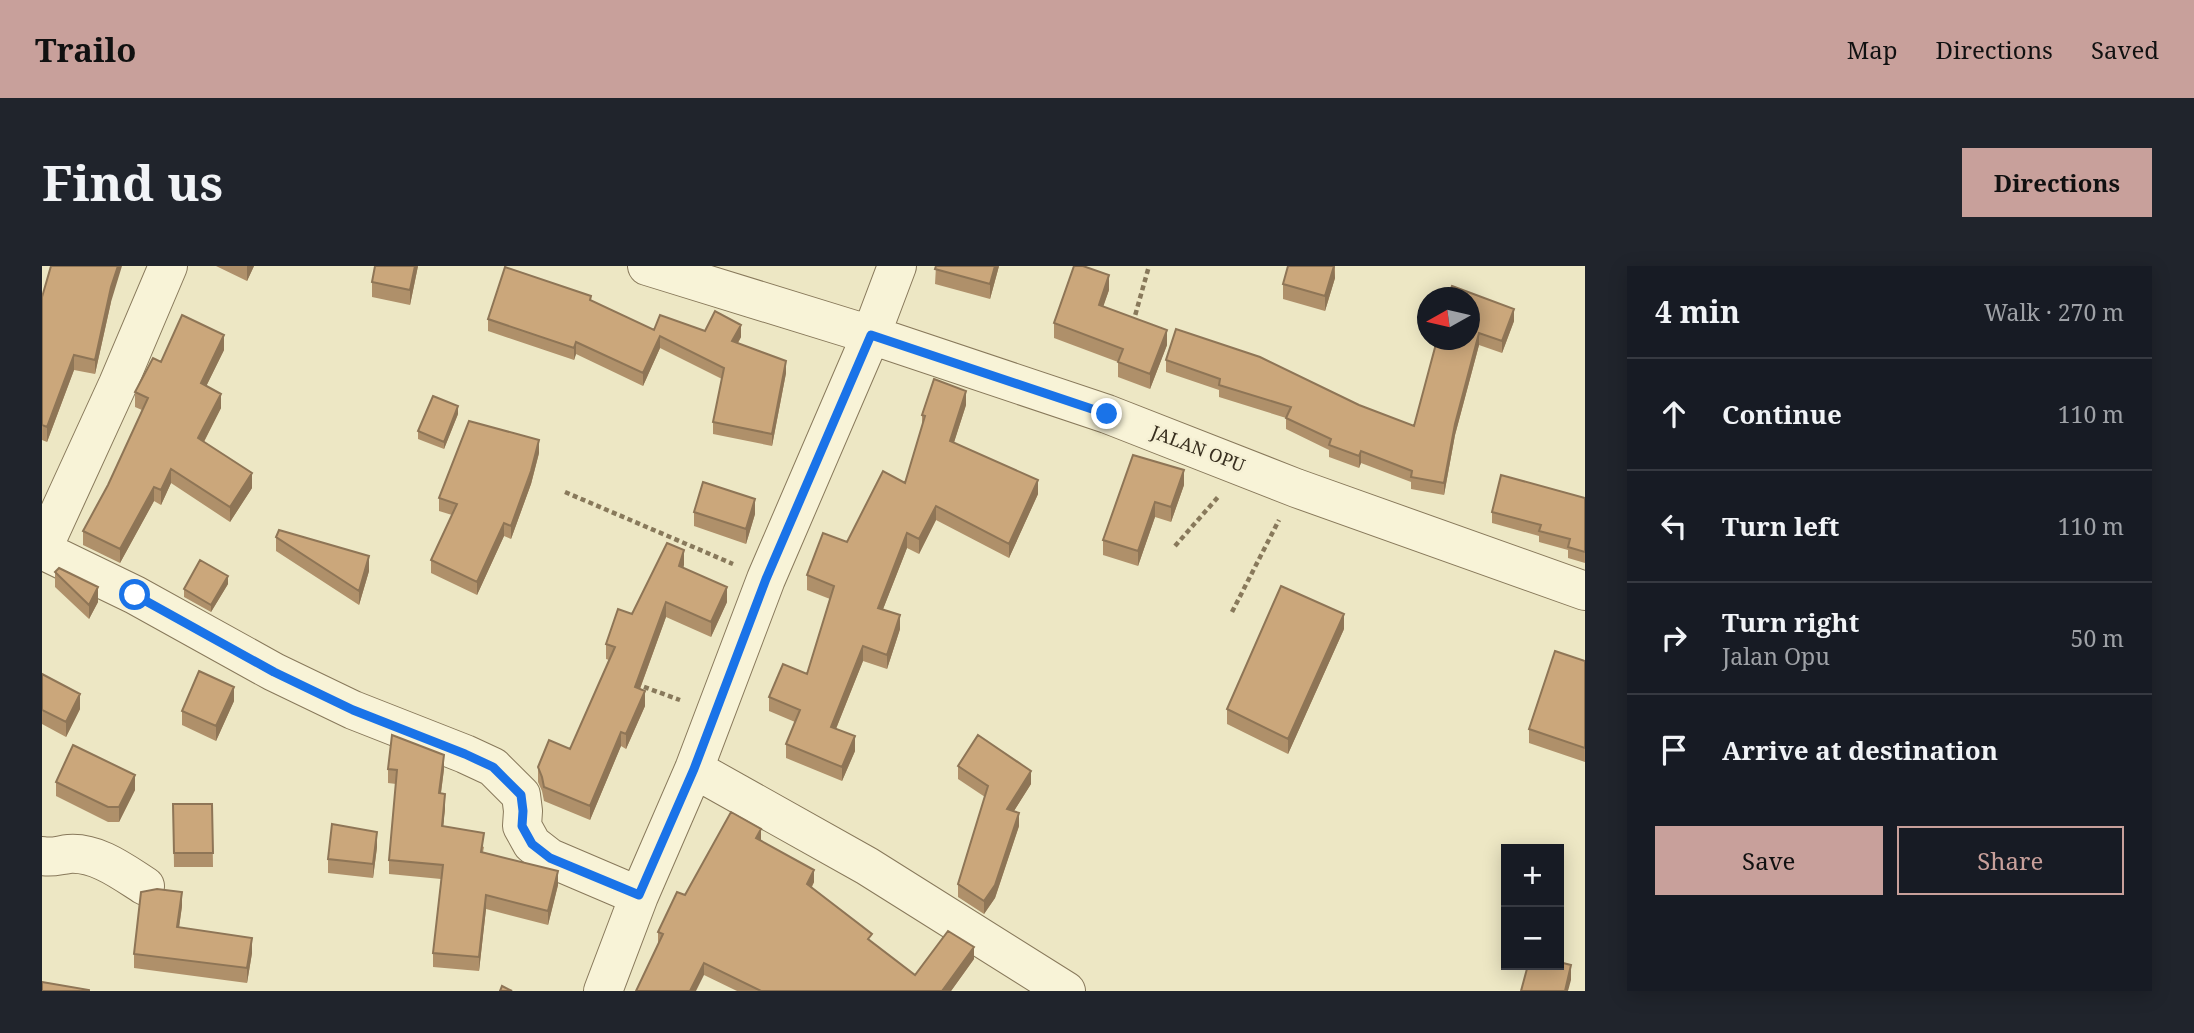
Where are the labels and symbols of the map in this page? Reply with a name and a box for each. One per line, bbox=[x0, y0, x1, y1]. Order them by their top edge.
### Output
north arrow bbox=[1417, 287, 1480, 350]
route end bbox=[1091, 398, 1122, 429]
street label: JALAN OPU bbox=[1147, 419, 1249, 477]
route start bbox=[119, 579, 150, 610]

